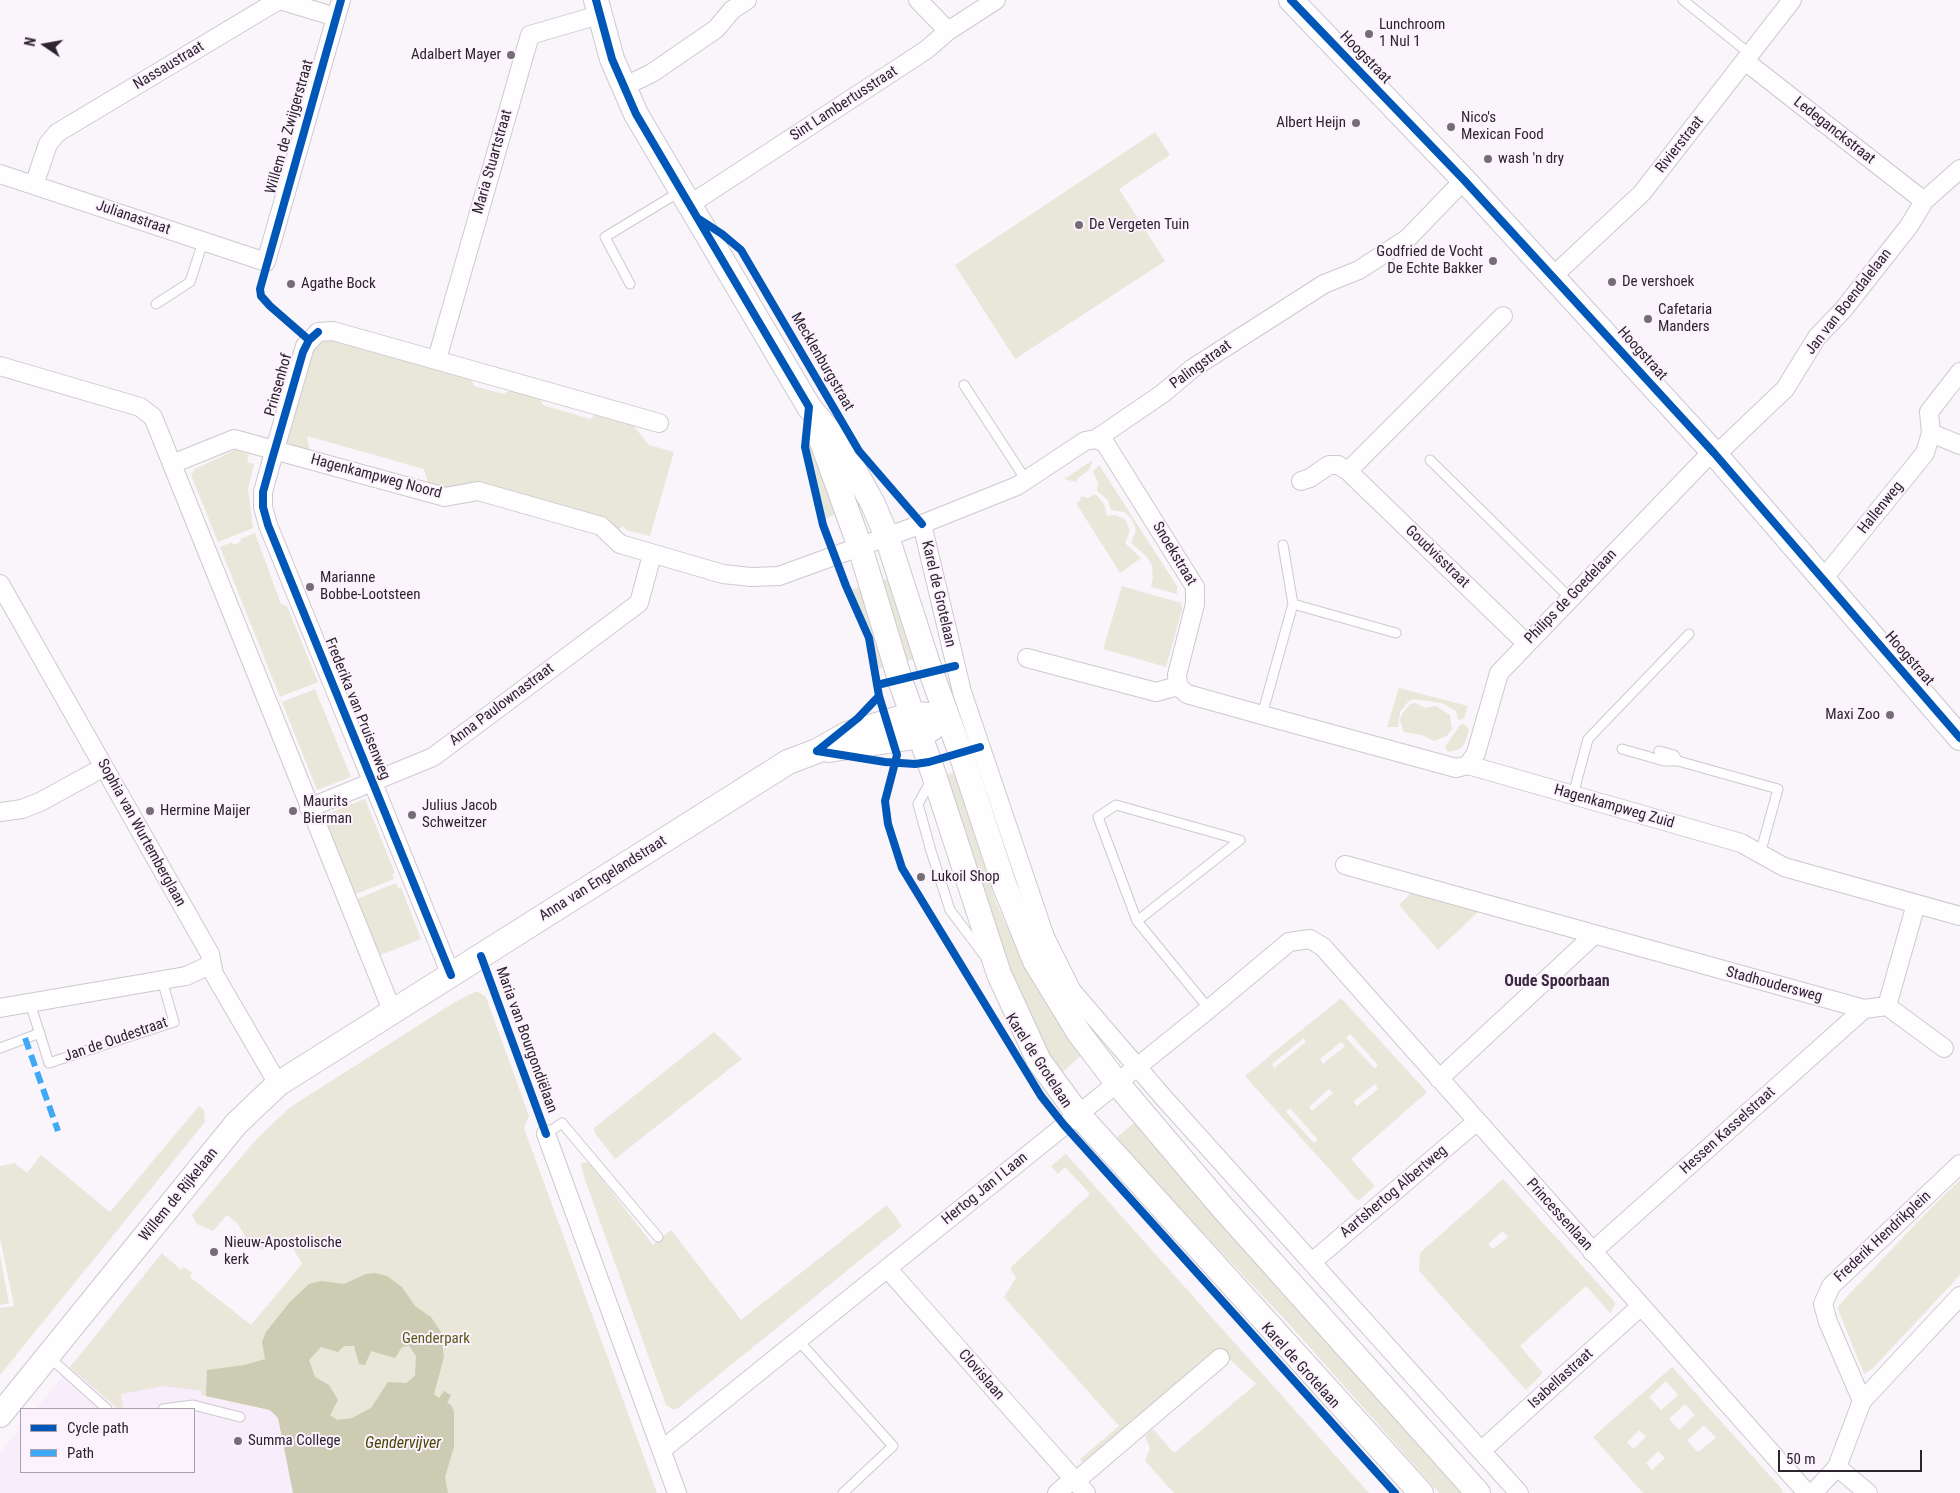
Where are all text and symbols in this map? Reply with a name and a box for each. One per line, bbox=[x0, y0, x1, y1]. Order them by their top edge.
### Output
place label: Lunchroom 1 Nul 1 bbox=[1379, 16, 1445, 51]
north arrow bbox=[20, 20, 70, 70]
street label: Hoogstraat bbox=[1336, 28, 1394, 88]
marker: Lunchroom 1 Nul 1 bbox=[1363, 28, 1375, 40]
text: N bbox=[22, 36, 39, 48]
street label: Nassaustraat bbox=[131, 38, 207, 94]
place label: Adalbert Mayer bbox=[411, 46, 501, 64]
marker: Adalbert Mayer bbox=[505, 49, 517, 61]
street label: Willem de Zwijgerstraat bbox=[262, 58, 318, 196]
street label: Sint Lambertusstraat bbox=[787, 63, 901, 145]
street label: Ledeganckstraat bbox=[1790, 94, 1878, 168]
street label: Maria Stuartstraat bbox=[470, 108, 516, 216]
place label: Nico's Mexican Food bbox=[1461, 109, 1544, 144]
street label: Rivierstraat bbox=[1652, 113, 1708, 177]
place label: Albert Heijn bbox=[1276, 114, 1346, 132]
marker: Albert Heijn bbox=[1350, 117, 1362, 129]
marker: Nico's Mexican Food bbox=[1445, 121, 1457, 133]
place label: wash 'n dry bbox=[1498, 150, 1564, 168]
marker: wash 'n dry bbox=[1482, 153, 1494, 165]
street label: Julianastraat bbox=[93, 197, 173, 239]
place label: De Vergeten Tuin bbox=[1089, 216, 1189, 234]
marker: De Vergeten Tuin bbox=[1073, 219, 1085, 231]
place label: Godfried de Vocht De Echte Bakker bbox=[1376, 243, 1483, 278]
street label: Jan van Boendalelaan bbox=[1802, 245, 1896, 359]
marker: Godfried de Vocht De Echte Bakker bbox=[1487, 255, 1499, 267]
place label: De vershoek bbox=[1622, 273, 1694, 291]
place label: Agathe Bock bbox=[301, 275, 376, 293]
marker: De vershoek bbox=[1606, 276, 1618, 288]
marker: Agathe Bock bbox=[285, 278, 297, 290]
place label: Cafetaria Manders bbox=[1658, 301, 1712, 336]
street label: Mecklenburgstraat bbox=[787, 310, 857, 414]
marker: Cafetaria Manders bbox=[1642, 313, 1654, 325]
street label: Hoogstraat bbox=[1613, 323, 1671, 385]
street label: Palingstraat bbox=[1167, 337, 1235, 393]
street label: Prinsenhof bbox=[261, 352, 297, 418]
street label: Hagenkampweg Noord bbox=[309, 451, 443, 503]
street label: Hallenweg bbox=[1855, 478, 1907, 538]
street label: Snoekstraat bbox=[1148, 519, 1200, 589]
street label: Goudvisstraat bbox=[1401, 522, 1473, 592]
street label: Karel de Grotelaan bbox=[917, 539, 959, 649]
street label: Philips de Goedelaan bbox=[1521, 546, 1621, 648]
place label: Marianne Bobbe-Lootsteen bbox=[320, 569, 421, 604]
marker: Marianne Bobbe-Lootsteen bbox=[304, 581, 316, 593]
street label: Hoogstraat bbox=[1881, 628, 1937, 690]
street label: Frederika van Pruisenweg bbox=[320, 635, 394, 783]
street label: Anna Paulownastraat bbox=[446, 660, 558, 750]
place label: Maxi Zoo bbox=[1825, 706, 1880, 724]
marker: Maxi Zoo bbox=[1884, 709, 1896, 721]
street label: Sophia van Wurtemberglaan bbox=[93, 756, 189, 910]
street label: Hagenkampweg Zuid bbox=[1552, 781, 1676, 833]
place label: Maurits Bierman bbox=[303, 793, 352, 828]
place label: Julius Jacob Schweitzer bbox=[422, 797, 497, 832]
place label: Hermine Maijer bbox=[160, 802, 250, 820]
marker: Hermine Maijer bbox=[144, 805, 156, 817]
marker: Maurits Bierman bbox=[287, 805, 299, 817]
marker: Julius Jacob Schweitzer bbox=[406, 809, 418, 821]
street label: Anna van Engelandstraat bbox=[536, 832, 670, 926]
place label: Lukoil Shop bbox=[931, 868, 1000, 886]
marker: Lukoil Shop bbox=[915, 871, 927, 883]
street label: Stadhoudersweg bbox=[1724, 964, 1824, 1006]
street label: Maria van Bourgondiëlaan bbox=[491, 965, 561, 1115]
district label: Oude Spoorbaan bbox=[1504, 972, 1610, 992]
street label: Karel de Grotelaan bbox=[1001, 1010, 1075, 1112]
street label: Jan de Oudestraat bbox=[62, 1014, 170, 1066]
street label: Hessen Kasselstraat bbox=[1677, 1084, 1779, 1178]
street label: Aartshertog Albertweg bbox=[1337, 1142, 1451, 1242]
street label: Willem de Rijkelaan bbox=[136, 1145, 222, 1245]
street label: Hertog Jan I Laan bbox=[939, 1149, 1031, 1229]
street label: Princessenlaan bbox=[1522, 1175, 1596, 1255]
street label: Frederik Hendrikplein bbox=[1831, 1188, 1935, 1286]
place label: Nieuw-Apostolische kerk bbox=[224, 1234, 342, 1269]
marker: Nieuw-Apostolische kerk bbox=[208, 1246, 220, 1258]
street label: Karel de Grotelaan bbox=[1257, 1319, 1343, 1413]
park label: Genderpark bbox=[402, 1330, 470, 1348]
street label: Isabellastraat bbox=[1525, 1345, 1597, 1413]
street label: Clovislaan bbox=[954, 1346, 1008, 1404]
legend bbox=[20, 1408, 195, 1473]
text: Cycle path bbox=[67, 1419, 129, 1437]
place label: Summa College bbox=[248, 1432, 341, 1450]
water label: Gendervijver bbox=[365, 1434, 441, 1454]
marker: Summa College bbox=[232, 1435, 244, 1447]
scale bar bbox=[1780, 1440, 1924, 1472]
text: Path bbox=[67, 1444, 94, 1462]
text: 50 m bbox=[1786, 1450, 1816, 1468]

